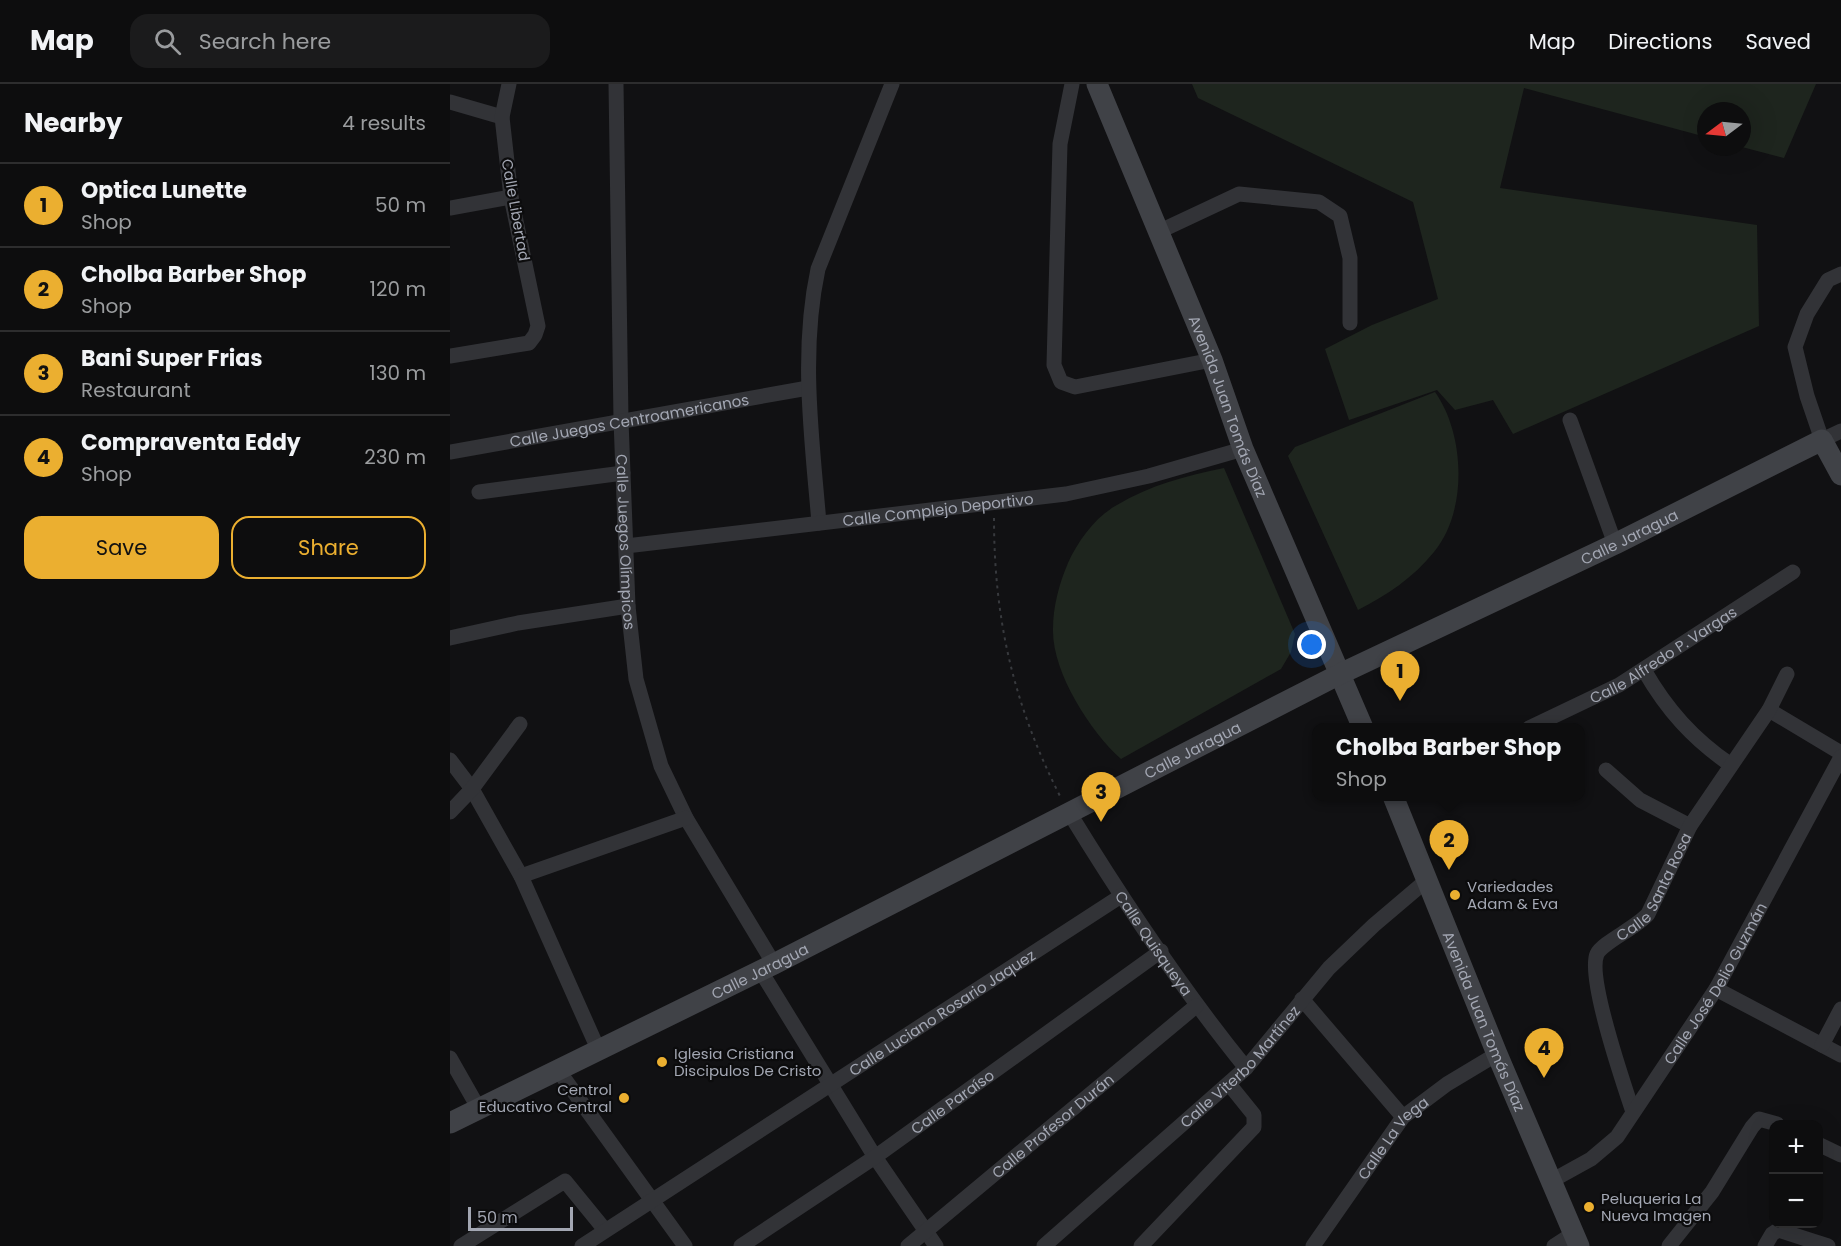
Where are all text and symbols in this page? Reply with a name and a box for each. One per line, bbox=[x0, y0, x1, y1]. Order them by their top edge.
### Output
search box bbox=[130, 14, 550, 68]
text: Map bbox=[30, 21, 94, 60]
icon: search bbox=[151, 25, 184, 58]
text: Search here bbox=[199, 26, 331, 57]
text: Map bbox=[1529, 27, 1575, 56]
text: Directions bbox=[1608, 27, 1712, 56]
text: Saved bbox=[1745, 27, 1811, 56]
north arrow bbox=[1697, 102, 1751, 156]
text: Nearby bbox=[24, 105, 122, 141]
text: 4 results bbox=[342, 109, 426, 137]
street label: Calle Libertad bbox=[497, 157, 535, 263]
text: Optica Lunette bbox=[81, 175, 247, 206]
text: 1 bbox=[40, 191, 47, 219]
text: 50 m bbox=[375, 191, 426, 219]
text: Shop bbox=[81, 208, 132, 236]
text: Cholba Barber Shop bbox=[81, 259, 306, 290]
text: 2 bbox=[38, 275, 49, 303]
text: 120 m bbox=[370, 275, 426, 303]
text: Shop bbox=[81, 292, 132, 320]
street label: Avenida Juan Tomás Díaz bbox=[1184, 312, 1273, 501]
text: Bani Super Frias bbox=[81, 343, 263, 374]
text: 3 bbox=[37, 359, 50, 387]
text: 130 m bbox=[369, 359, 426, 387]
text: Restaurant bbox=[81, 376, 191, 404]
street label: Calle Juegos Centroamericanos bbox=[508, 388, 751, 452]
text: Compraventa Eddy bbox=[81, 427, 301, 458]
text: 4 bbox=[37, 443, 50, 471]
text: 230 m bbox=[364, 443, 426, 471]
street label: Calle Juegos Olímpicos bbox=[612, 454, 641, 631]
text: Shop bbox=[81, 460, 132, 488]
street label: Calle Complejo Deportivo bbox=[841, 487, 1034, 531]
street label: Calle Jaragua bbox=[1577, 504, 1681, 569]
button: Save bbox=[24, 516, 219, 579]
button: Share bbox=[231, 516, 426, 579]
street label: Calle Alfredo P. Vargas bbox=[1586, 601, 1741, 708]
your location bbox=[1297, 630, 1326, 659]
pin: 1 bbox=[1380, 652, 1420, 701]
street label: Calle Jaragua bbox=[1140, 716, 1244, 783]
popup bbox=[1312, 723, 1585, 801]
text: Cholba Barber Shop bbox=[1336, 732, 1561, 763]
text: Shop bbox=[1336, 765, 1387, 793]
pin: 3 bbox=[1082, 772, 1120, 822]
pin: 2 bbox=[1430, 820, 1468, 870]
street label: Calle Santa Rosa bbox=[1612, 829, 1696, 945]
place label: Variedades Adam & Eva bbox=[1467, 876, 1558, 914]
street label: Calle Quisqueya bbox=[1111, 886, 1197, 1000]
marker: Variedades Adam & Eva bbox=[1448, 888, 1462, 902]
street label: Calle José Delio Guzmán bbox=[1658, 898, 1771, 1068]
street label: Avenida Juan Tomás Díaz bbox=[1438, 928, 1531, 1115]
street label: Calle Jaragua bbox=[707, 938, 812, 1004]
street label: Calle Luciano Rosario Jaquez bbox=[844, 944, 1039, 1081]
street label: Calle Viterbo Martínez bbox=[1175, 1001, 1305, 1132]
pin: 4 bbox=[1524, 1028, 1564, 1078]
place label: Iglesia Cristiana Discipulos De Cristo bbox=[674, 1043, 821, 1081]
marker: Iglesia Cristiana Discipulos De Cristo bbox=[655, 1055, 669, 1069]
street label: Calle Paraíso bbox=[906, 1064, 998, 1139]
street label: Calle Profesor Durán bbox=[987, 1069, 1118, 1183]
place label: Centrol Educativo Central bbox=[479, 1079, 612, 1117]
marker: Centrol Educativo Central bbox=[617, 1091, 631, 1105]
street label: Calle La Vega bbox=[1352, 1091, 1433, 1183]
map controls bbox=[1769, 1120, 1823, 1228]
button: + bbox=[1769, 1120, 1823, 1174]
button: − bbox=[1769, 1174, 1823, 1228]
place label: Peluqueria La Nueva Imagen bbox=[1601, 1188, 1711, 1226]
marker: Peluqueria La Nueva Imagen bbox=[1582, 1200, 1596, 1214]
scale bar bbox=[468, 1204, 573, 1232]
text: 50 m bbox=[477, 1206, 518, 1229]

